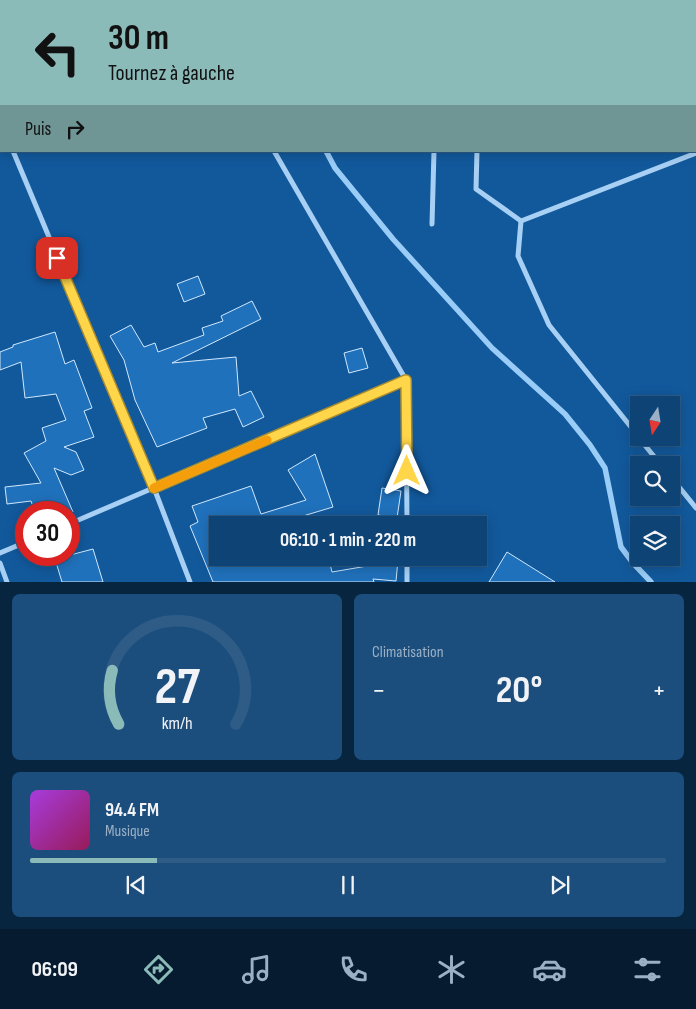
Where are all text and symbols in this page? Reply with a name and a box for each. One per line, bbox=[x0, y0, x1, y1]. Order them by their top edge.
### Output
text: 30 m bbox=[108, 17, 169, 60]
icon: left bbox=[25, 20, 90, 85]
text: Tournez à gauche bbox=[108, 60, 235, 87]
icon: right bbox=[61, 115, 89, 143]
text: Puis bbox=[25, 118, 51, 141]
pin bbox=[36, 237, 78, 279]
icon: arrive bbox=[43, 244, 71, 272]
north arrow bbox=[630, 396, 680, 446]
map controls bbox=[630, 396, 680, 566]
position arrow bbox=[380, 444, 432, 496]
button: search bbox=[630, 456, 680, 506]
speed limit sign: 30 bbox=[15, 501, 80, 566]
button: layers bbox=[630, 516, 680, 566]
text: 06:10 · 1 min · 220 m bbox=[280, 529, 416, 552]
text: Climatisation bbox=[372, 643, 444, 662]
text: 27 bbox=[154, 656, 200, 719]
text: 20° bbox=[496, 668, 542, 713]
text: − bbox=[372, 674, 386, 707]
text: + bbox=[652, 674, 666, 707]
text: km/h bbox=[162, 713, 192, 734]
text: 94.4 FM bbox=[105, 799, 159, 822]
text: Musique bbox=[105, 822, 150, 841]
icon: previous bbox=[122, 871, 150, 899]
icon: pause bbox=[334, 871, 362, 899]
icon: next bbox=[546, 871, 574, 899]
icon: directions bbox=[141, 952, 176, 987]
icon: music bbox=[239, 952, 274, 987]
icon: phone bbox=[336, 952, 371, 987]
icon: climate bbox=[434, 952, 469, 987]
icon: car bbox=[532, 952, 567, 987]
icon: filters bbox=[630, 952, 665, 987]
text: 06:09 bbox=[31, 956, 78, 983]

